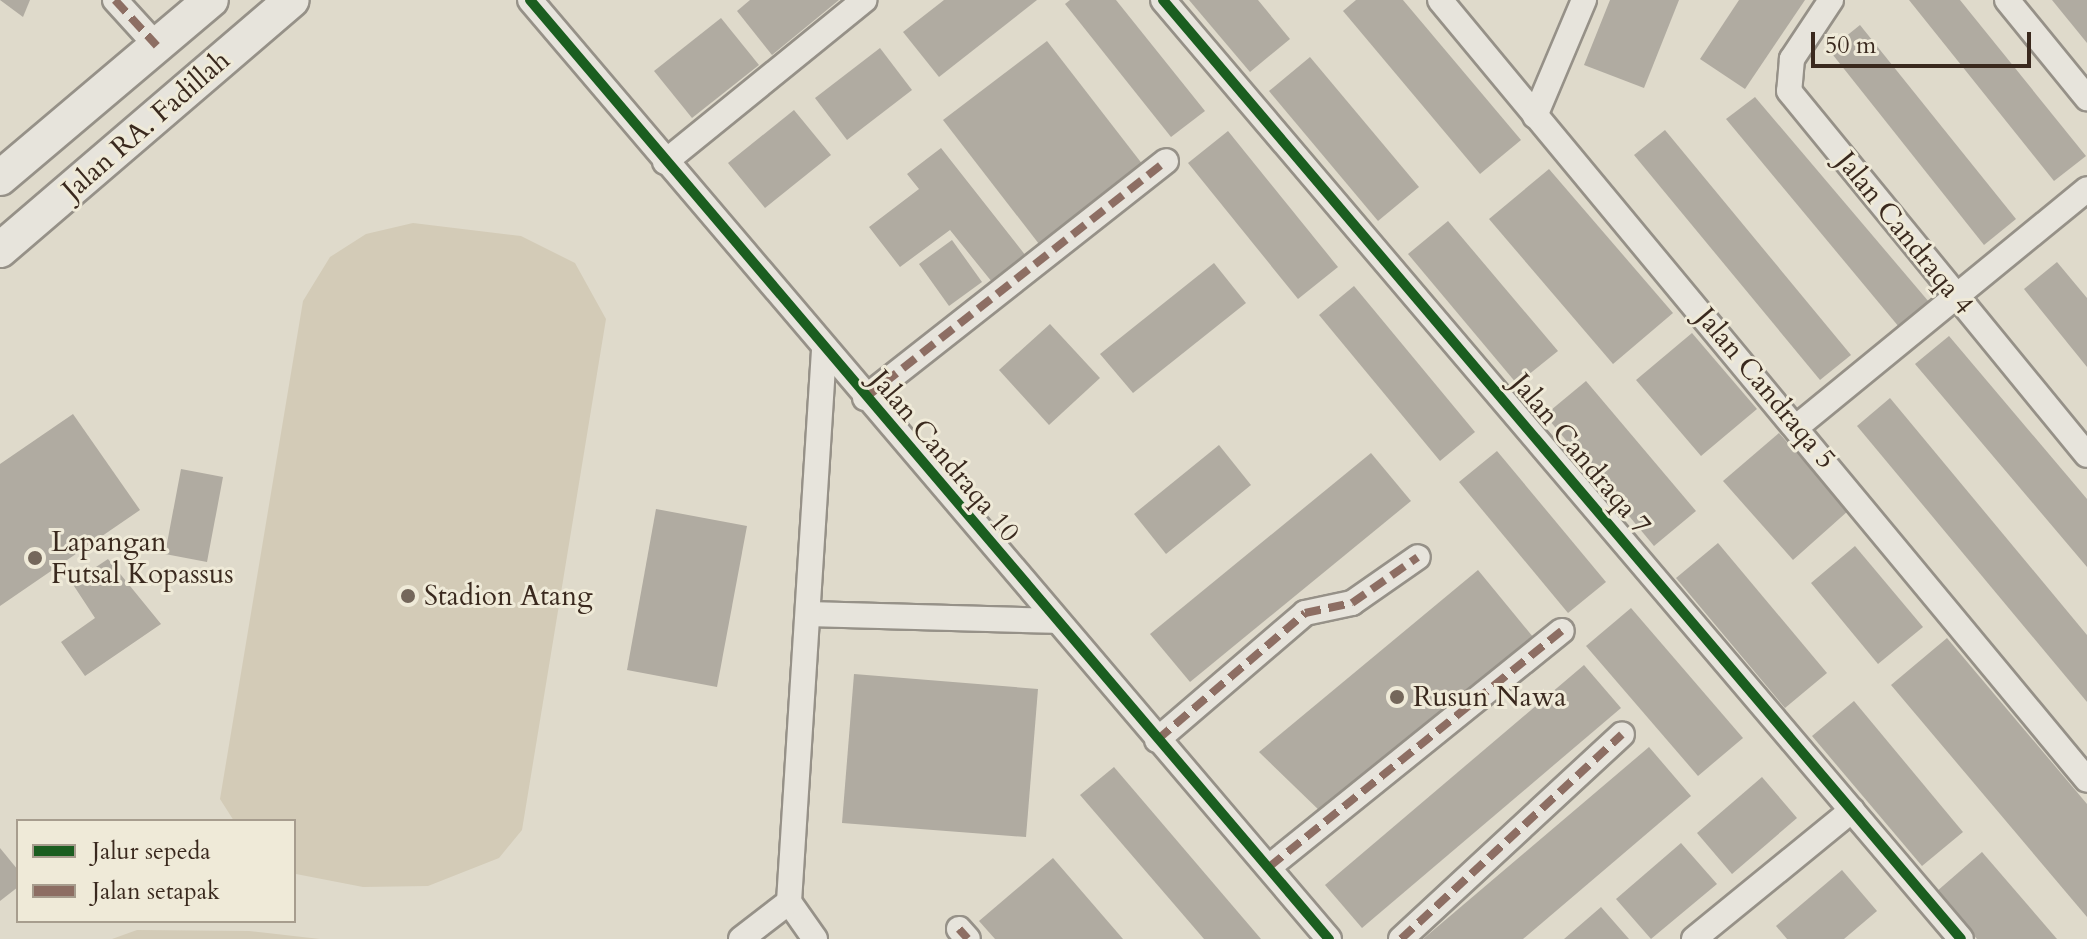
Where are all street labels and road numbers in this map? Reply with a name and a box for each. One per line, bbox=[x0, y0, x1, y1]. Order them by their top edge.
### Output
street label: Jalan RA. Fadillah bbox=[55, 43, 237, 207]
street label: Jalan Candraqa 4 bbox=[1829, 145, 1981, 321]
street label: Jalan Candraqa 5 bbox=[1689, 301, 1843, 475]
street label: Jalan Candraqa 10 bbox=[863, 363, 1027, 549]
street label: Jalan Candraqa 7 bbox=[1504, 367, 1658, 541]

